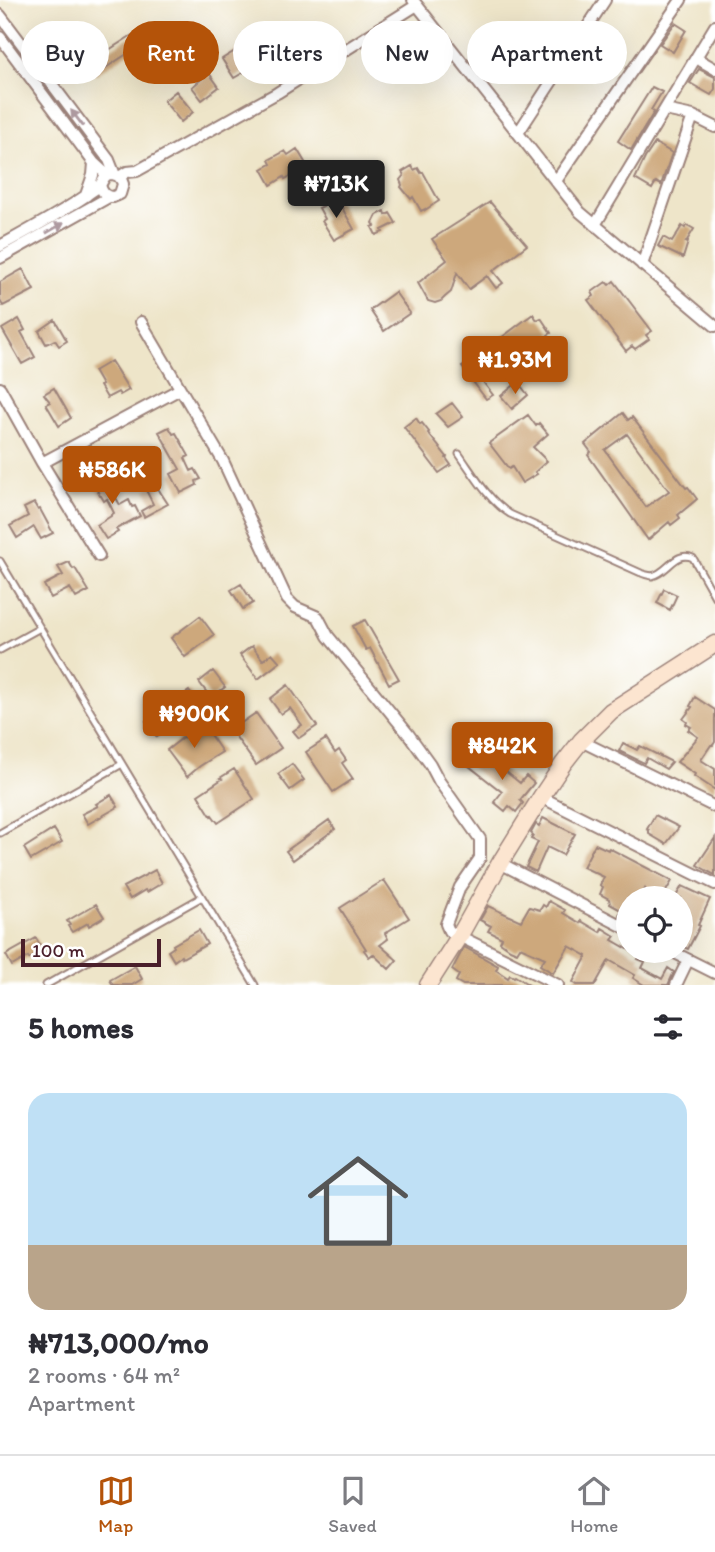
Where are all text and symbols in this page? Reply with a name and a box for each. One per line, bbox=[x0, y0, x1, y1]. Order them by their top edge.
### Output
chip: Buy bbox=[21, 21, 109, 84]
chip: Rent bbox=[123, 21, 219, 84]
chip: Filters bbox=[233, 21, 347, 84]
chip: New bbox=[361, 21, 453, 84]
chip: Apartment bbox=[467, 21, 627, 84]
one-way arrow bbox=[70, 110, 85, 128]
pin: ₦713K bbox=[287, 160, 385, 220]
text: ₦713K bbox=[304, 169, 368, 197]
one-way arrow bbox=[45, 222, 65, 234]
pin: ₦1.93M bbox=[458, 336, 572, 396]
text: ₦1.93M bbox=[478, 345, 552, 373]
pin: ₦586K bbox=[63, 447, 161, 506]
text: ₦586K bbox=[79, 455, 145, 483]
pin: ₦900K bbox=[145, 690, 243, 750]
text: ₦900K bbox=[159, 699, 229, 727]
pin: ₦842K bbox=[453, 722, 551, 782]
text: ₦842K bbox=[468, 731, 536, 759]
map controls bbox=[616, 886, 693, 963]
button: locate bbox=[616, 886, 693, 963]
scale bar bbox=[21, 936, 161, 968]
text: 100 m bbox=[32, 939, 84, 962]
icon: filters bbox=[649, 1008, 687, 1046]
text: 5 homes bbox=[28, 1009, 134, 1046]
icon: home bbox=[295, 1138, 421, 1264]
text: ₦713,000/mo bbox=[28, 1324, 209, 1361]
text: 2 rooms · 64 m² bbox=[28, 1361, 180, 1389]
text: Apartment bbox=[28, 1389, 135, 1417]
tab: Map bbox=[97, 1472, 135, 1537]
tab: Saved bbox=[328, 1472, 377, 1537]
tab: Home bbox=[570, 1472, 618, 1537]

